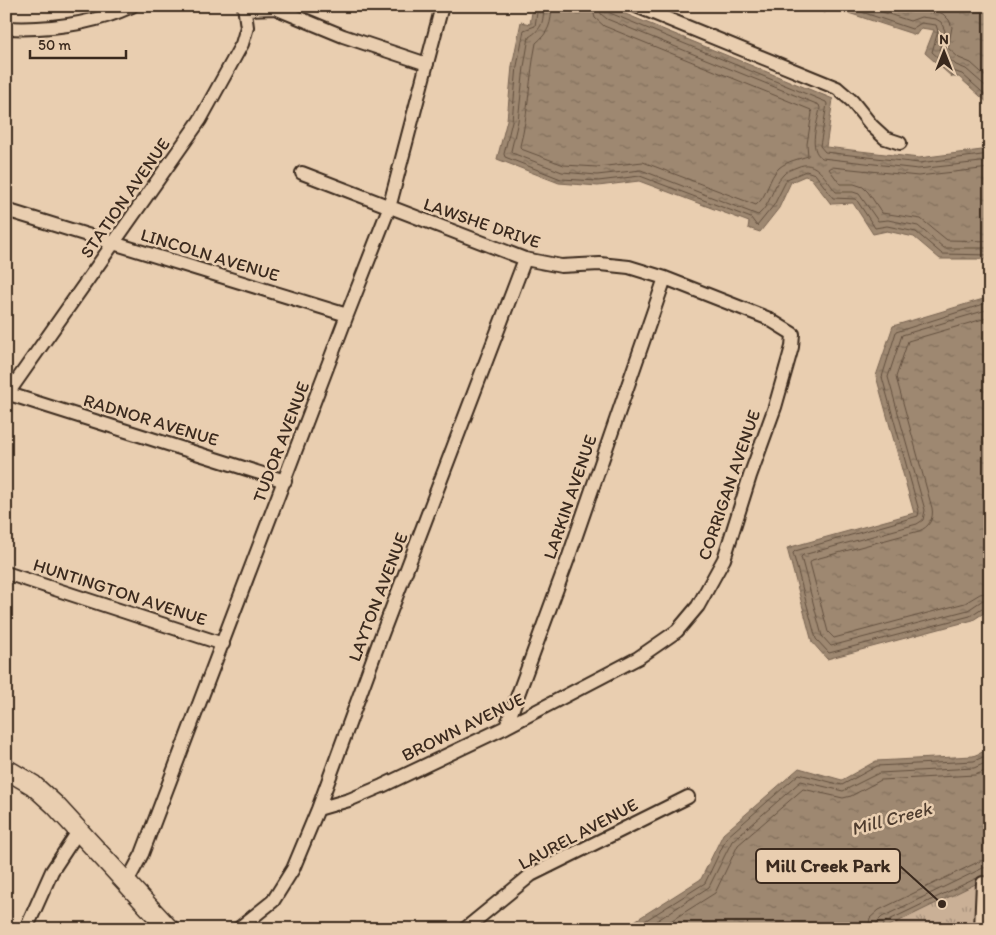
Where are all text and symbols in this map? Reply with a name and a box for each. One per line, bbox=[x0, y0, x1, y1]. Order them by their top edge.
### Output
scale bar bbox=[30, 28, 126, 60]
north arrow bbox=[918, 28, 968, 78]
text: N bbox=[939, 31, 949, 48]
text: 50 m bbox=[38, 36, 71, 54]
street label: STATION AVENUE bbox=[75, 134, 175, 262]
street label: LAWSHE DRIVE bbox=[421, 193, 544, 253]
street label: LINCOLN AVENUE bbox=[138, 223, 282, 287]
street label: TUDOR AVENUE bbox=[248, 378, 314, 506]
street label: RADNOR AVENUE bbox=[81, 389, 221, 451]
street label: CORRIGAN AVENUE bbox=[693, 407, 765, 563]
street label: LARKIN AVENUE bbox=[538, 432, 602, 562]
street label: LAYTON AVENUE bbox=[343, 529, 413, 665]
street label: HUNTINGTON AVENUE bbox=[30, 554, 210, 631]
street label: BROWN AVENUE bbox=[398, 688, 528, 766]
street label: LAUREL AVENUE bbox=[514, 793, 642, 875]
water label: Mill Creek bbox=[848, 796, 935, 840]
callout: Mill Creek Park bbox=[756, 849, 900, 883]
text: Mill Creek Park bbox=[766, 854, 891, 877]

